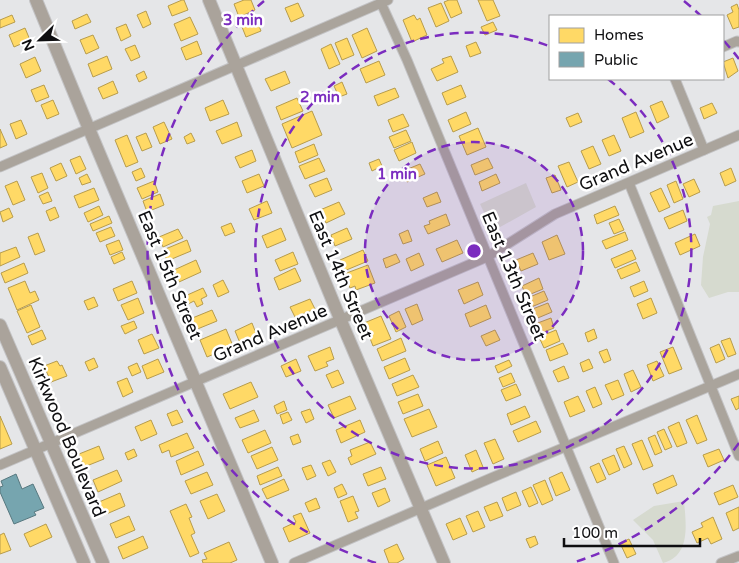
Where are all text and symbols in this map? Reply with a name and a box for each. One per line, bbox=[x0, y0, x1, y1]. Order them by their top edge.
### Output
text: 3 min bbox=[223, 11, 263, 29]
north arrow bbox=[15, 15, 65, 65]
legend bbox=[549, 15, 724, 80]
text: Homes bbox=[594, 26, 644, 44]
text: N bbox=[18, 36, 39, 53]
text: Public bbox=[594, 51, 638, 69]
text: 2 min bbox=[300, 88, 340, 106]
street label: Grand Avenue bbox=[576, 128, 696, 196]
text: 1 min bbox=[377, 165, 417, 183]
street label: East 15th Street bbox=[133, 207, 207, 343]
street label: East 14th Street bbox=[304, 207, 378, 343]
street label: East 13th Street bbox=[477, 208, 551, 344]
centre of rings bbox=[465, 242, 483, 260]
street label: Grand Avenue bbox=[210, 299, 330, 367]
street label: Kirkwood Boulevard bbox=[23, 354, 111, 520]
scale bar bbox=[564, 516, 700, 548]
text: 100 m bbox=[572, 524, 618, 542]

